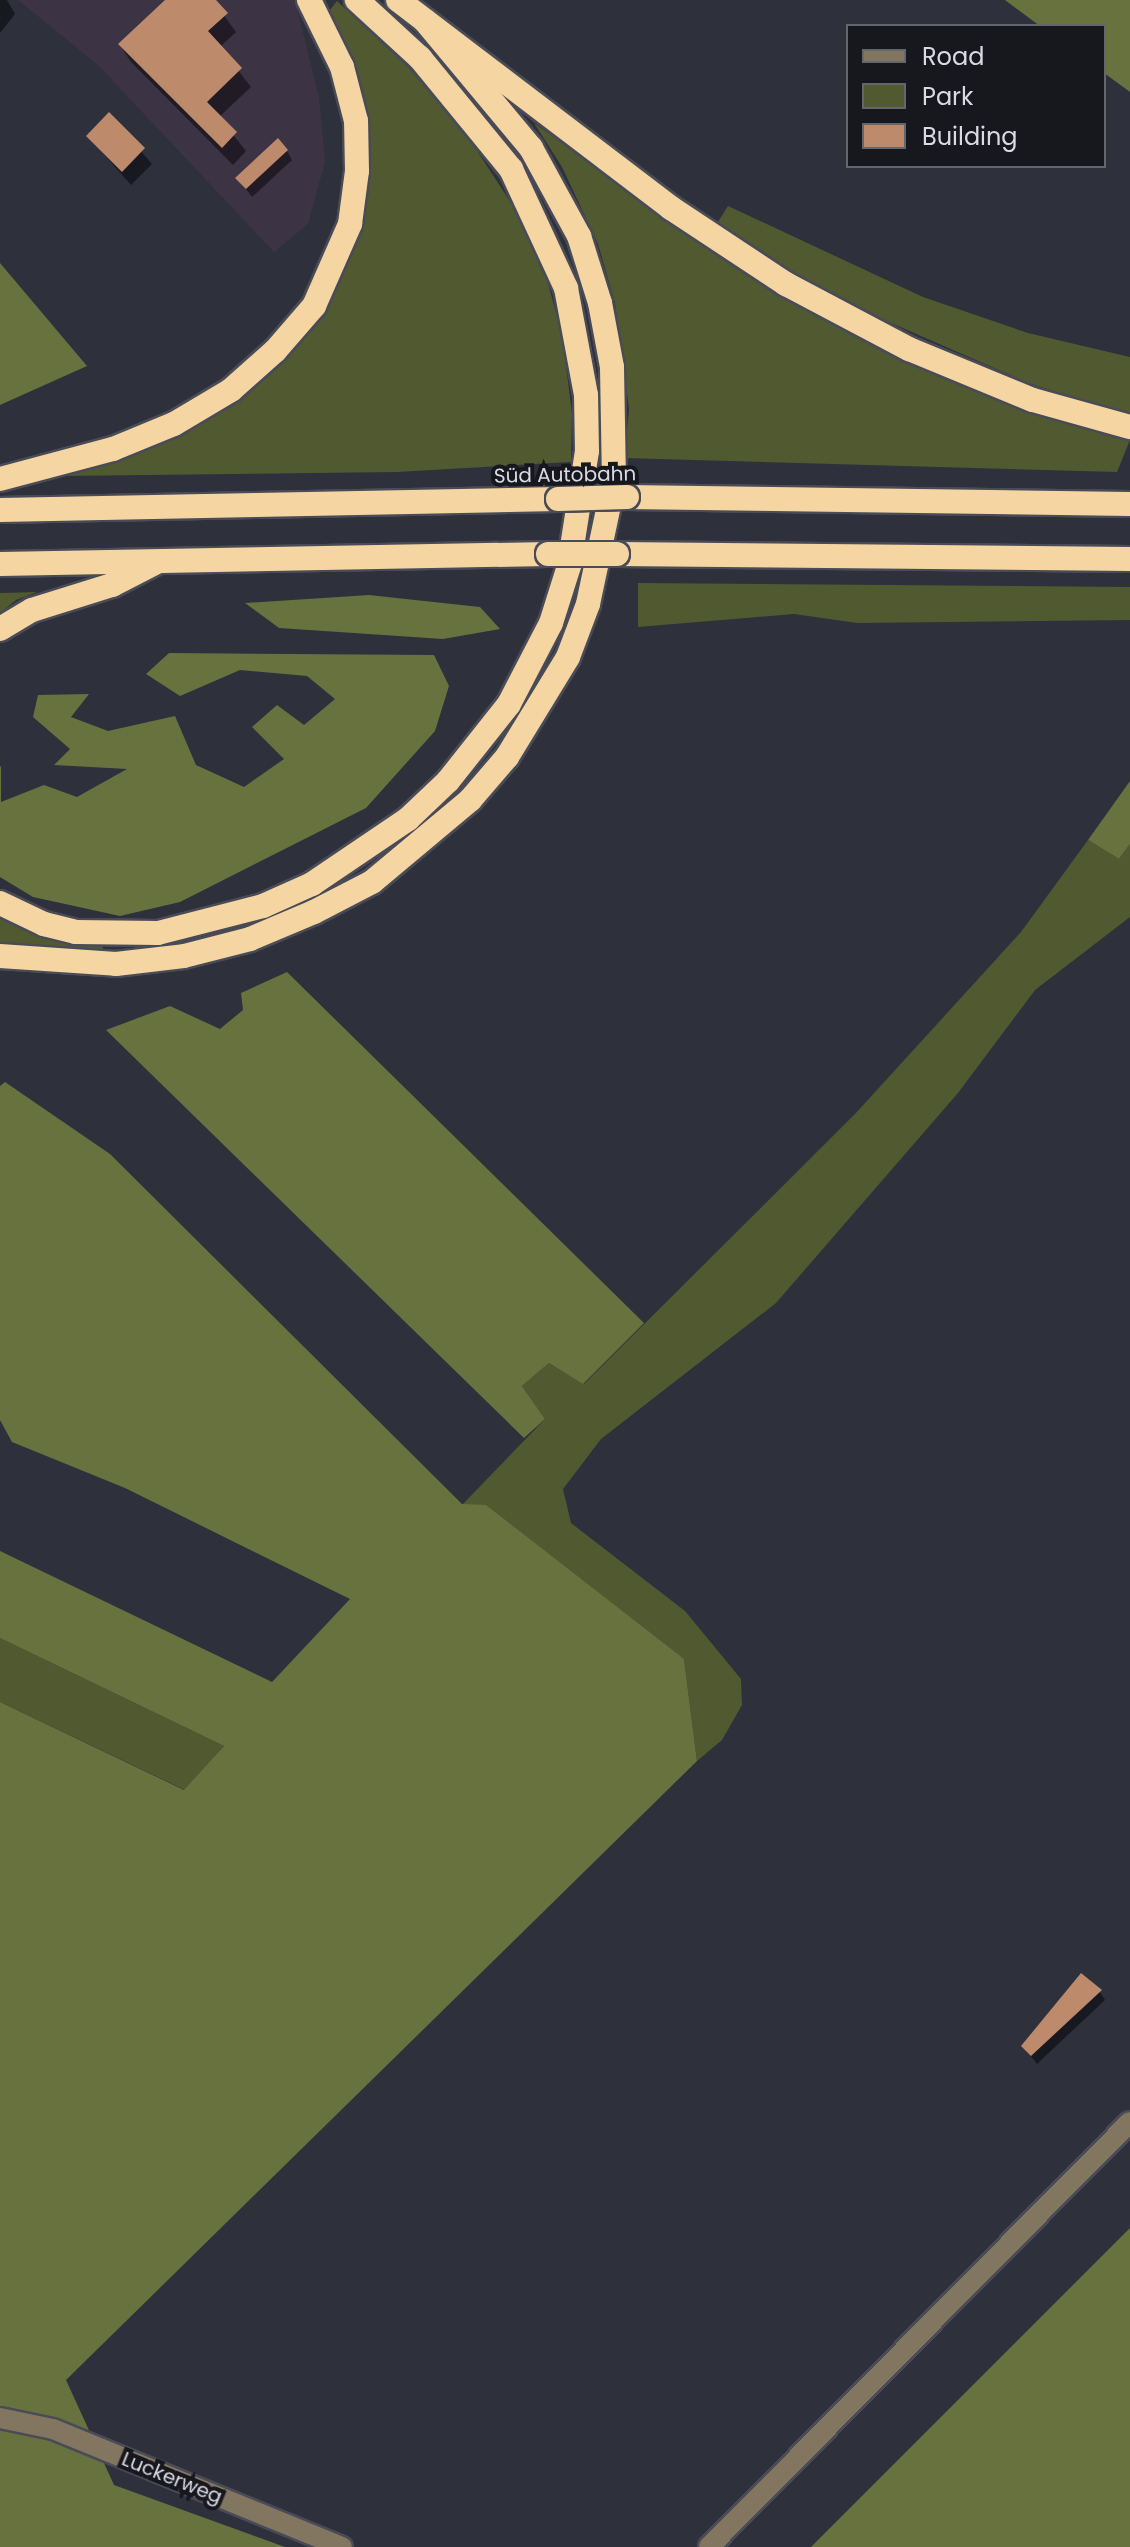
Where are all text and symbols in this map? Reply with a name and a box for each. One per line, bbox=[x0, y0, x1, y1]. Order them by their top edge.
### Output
legend bbox=[846, 24, 1106, 168]
text: Road bbox=[922, 40, 984, 73]
text: Park bbox=[922, 80, 973, 113]
text: Building bbox=[922, 120, 1018, 153]
street label: Süd Autobahn bbox=[494, 462, 636, 488]
street label: Luckerweg bbox=[118, 2447, 226, 2509]

